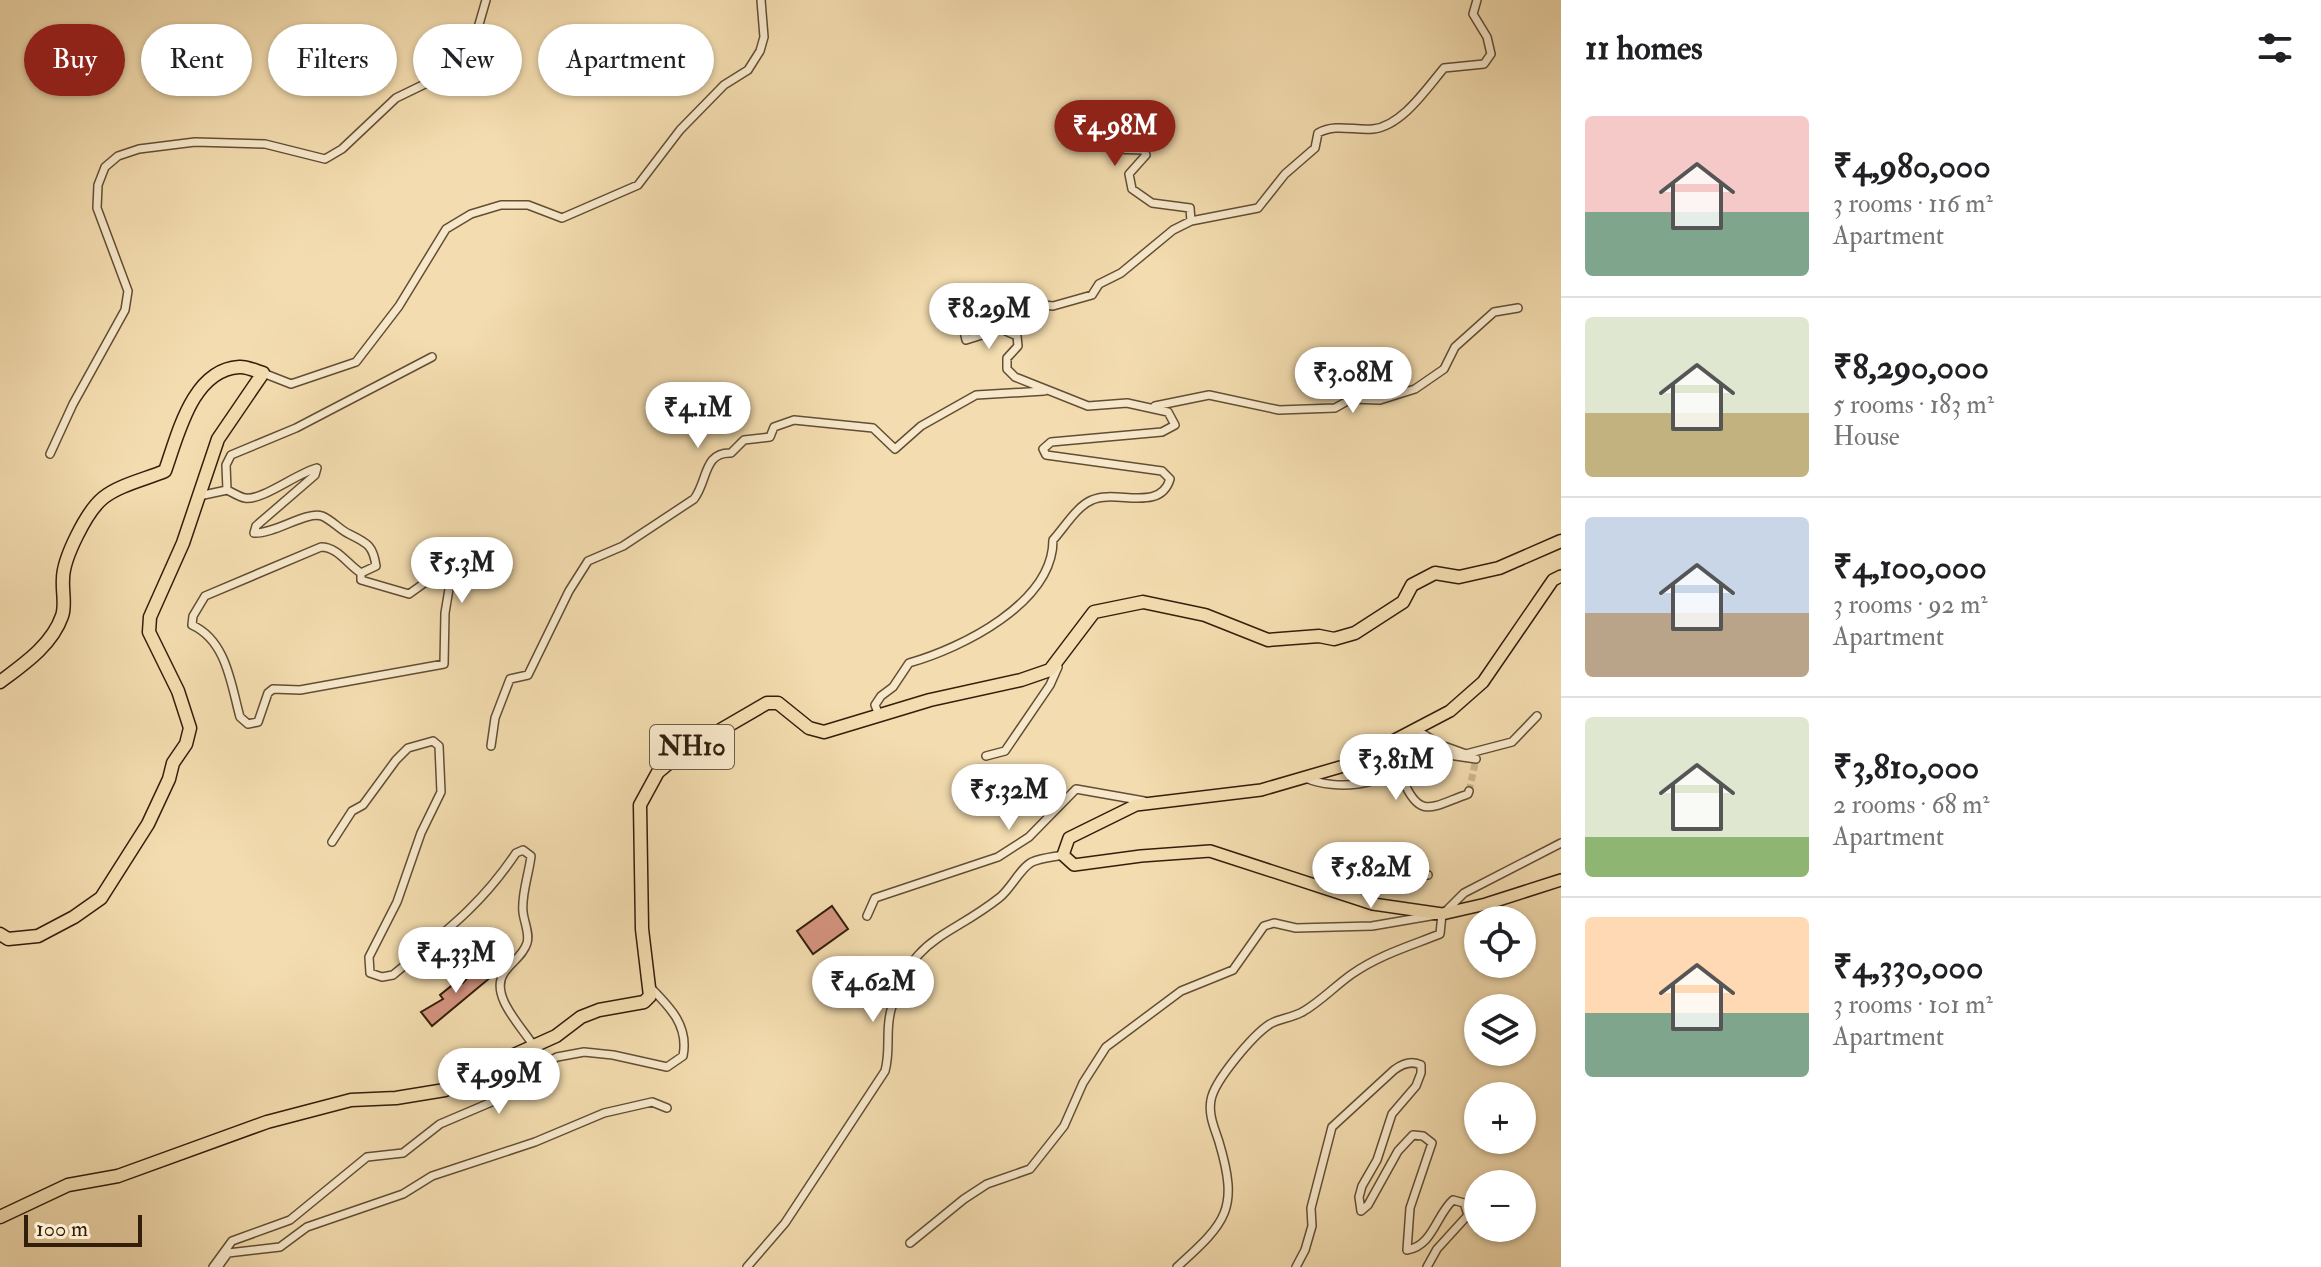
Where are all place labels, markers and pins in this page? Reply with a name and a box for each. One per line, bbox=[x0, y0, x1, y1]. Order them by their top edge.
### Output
pin: ₹4.98M bbox=[1050, 100, 1180, 168]
pin: ₹8.29M bbox=[924, 283, 1054, 351]
pin: ₹3.08M bbox=[1288, 347, 1418, 415]
pin: ₹4.1M bbox=[642, 382, 754, 450]
pin: ₹5.3M bbox=[406, 537, 518, 605]
pin: ₹3.81M bbox=[1331, 734, 1461, 802]
pin: ₹5.32M bbox=[944, 764, 1074, 832]
pin: ₹5.82M bbox=[1306, 842, 1436, 910]
pin: ₹4.33M bbox=[391, 927, 521, 995]
pin: ₹4.62M bbox=[808, 956, 938, 1024]
pin: ₹4.99M bbox=[434, 1048, 564, 1116]

